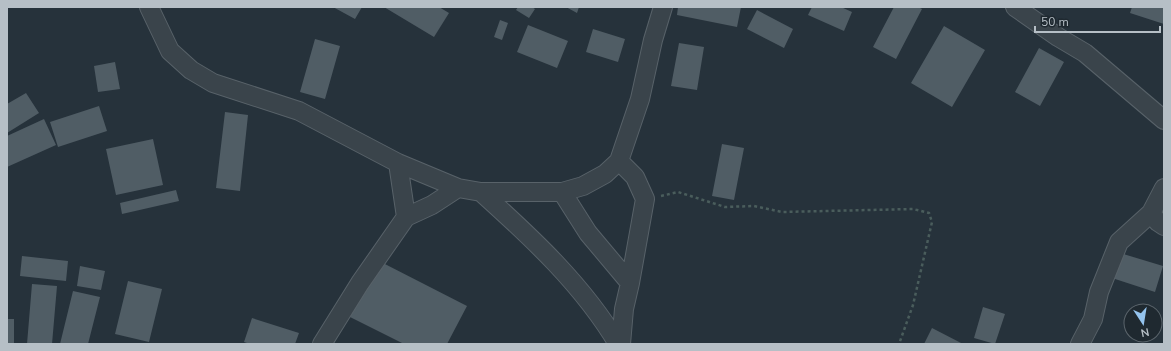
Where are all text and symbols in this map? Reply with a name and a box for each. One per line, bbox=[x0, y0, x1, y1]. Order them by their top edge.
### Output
scale bar bbox=[1035, 8, 1160, 34]
text: 50 m bbox=[1041, 14, 1069, 30]
north arrow bbox=[1123, 303, 1163, 343]
text: N bbox=[1139, 324, 1151, 340]

